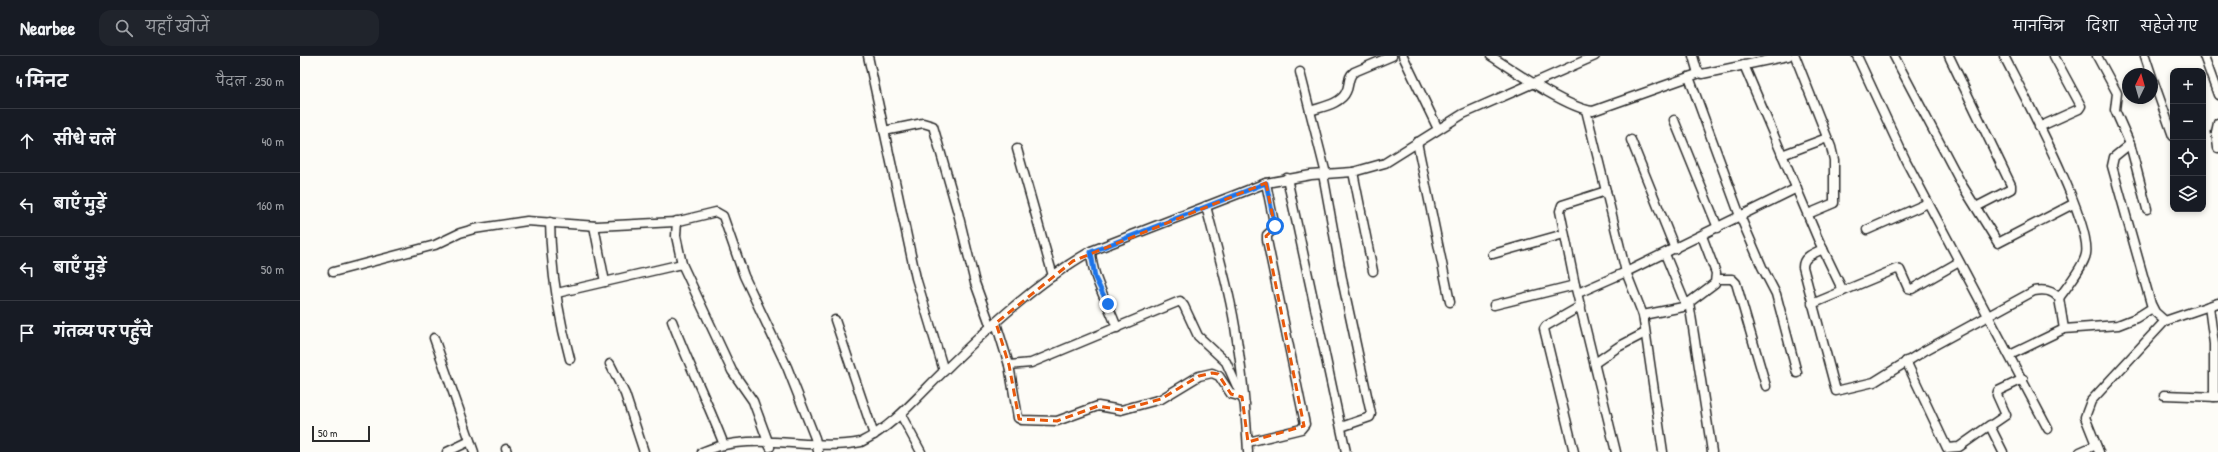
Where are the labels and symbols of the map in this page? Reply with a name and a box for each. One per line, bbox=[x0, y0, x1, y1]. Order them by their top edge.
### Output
north arrow bbox=[2122, 68, 2158, 104]
route start bbox=[1266, 217, 1284, 235]
route end bbox=[1099, 295, 1117, 313]
scale bar bbox=[312, 424, 370, 443]

